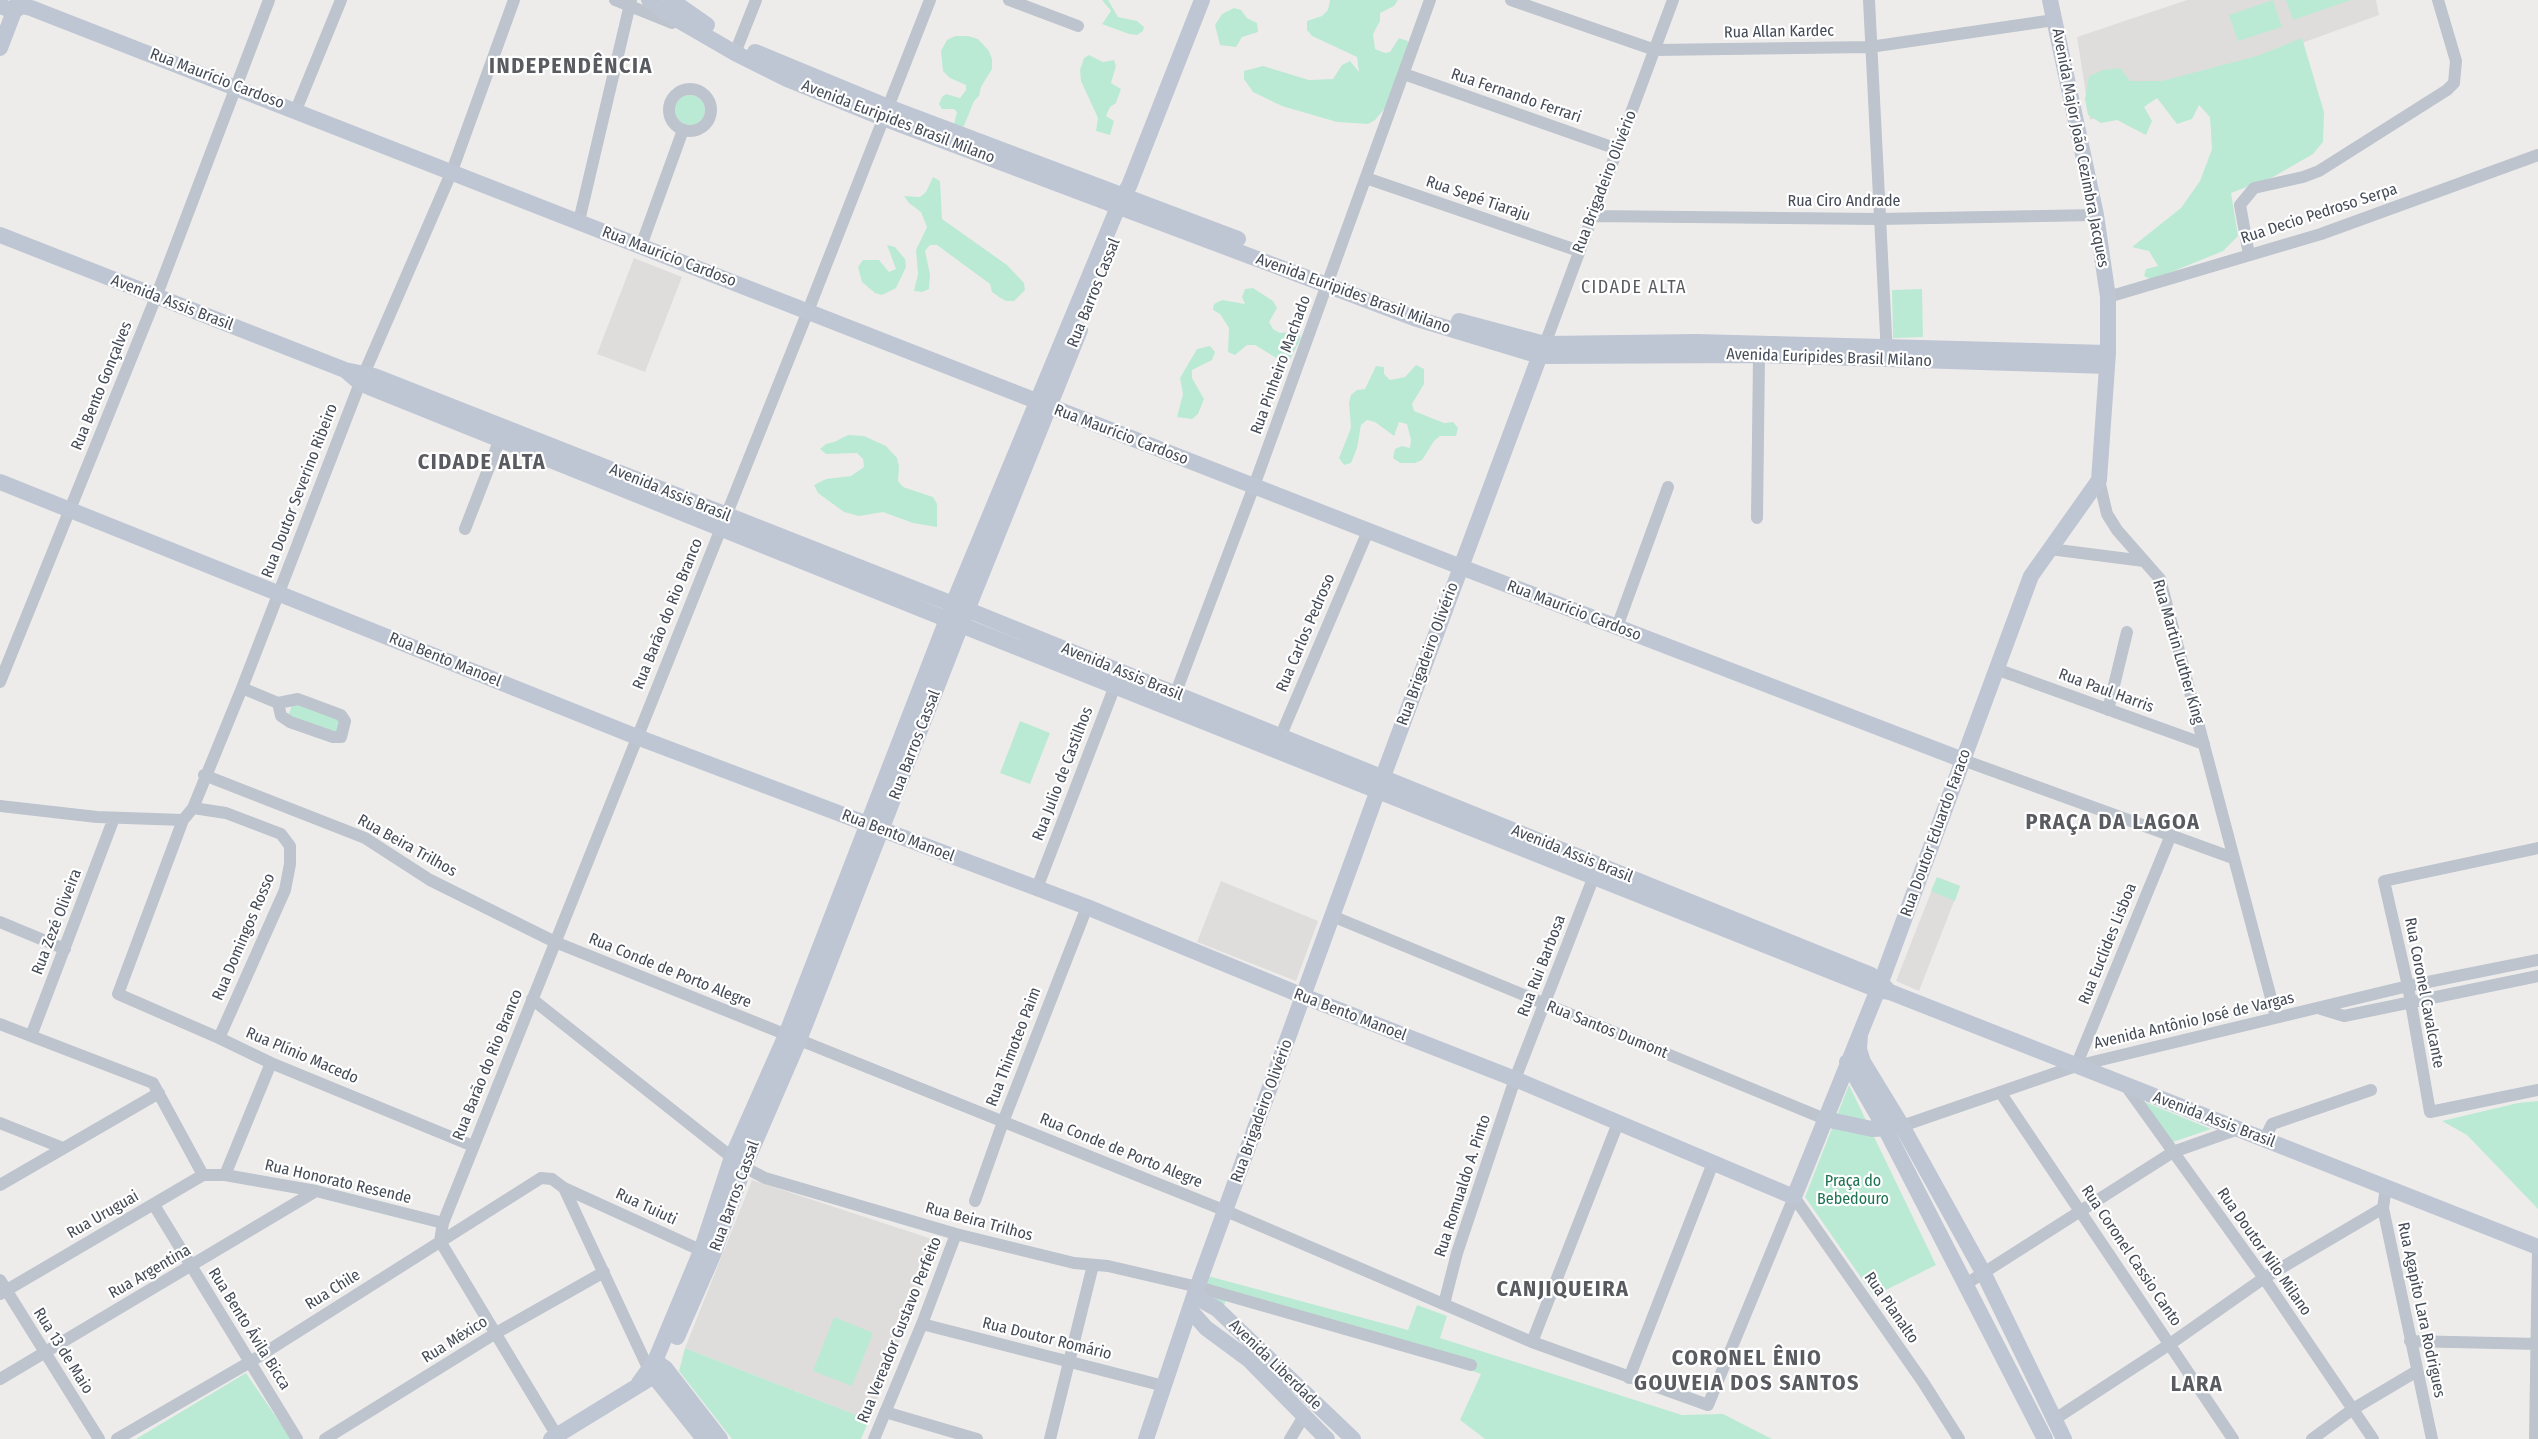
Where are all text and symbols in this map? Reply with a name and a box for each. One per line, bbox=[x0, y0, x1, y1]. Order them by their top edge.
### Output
street label: Rua Allan Kardec bbox=[1724, 21, 1834, 43]
street label: Avenida Major João Cezimbra Jacques bbox=[2047, 27, 2113, 269]
street label: Rua Maurício Cardoso bbox=[147, 45, 287, 113]
district label: INDEPENDÊNCIA bbox=[489, 54, 653, 80]
street label: Rua Fernando Ferrari bbox=[1448, 65, 1584, 127]
street label: Avenida Euripides Brasil Milano bbox=[799, 76, 997, 168]
street label: Rua Brigadeiro Olivério bbox=[1569, 108, 1641, 256]
street label: Rua Sepé Tiaraju bbox=[1423, 172, 1533, 226]
street label: Rua Decio Pedroso Serpa bbox=[2238, 180, 2400, 248]
street label: Rua Ciro Andrade bbox=[1788, 192, 1900, 212]
street label: Rua Maurício Cardoso bbox=[599, 223, 739, 291]
street label: Rua Barros Cassal bbox=[1063, 236, 1125, 350]
street label: Avenida Euripides Brasil Milano bbox=[1253, 250, 1453, 338]
street label: Avenida Assis Brasil bbox=[108, 271, 236, 335]
district label: CIDADE ALTA bbox=[1581, 277, 1687, 299]
street label: Rua Pinheiro Machado bbox=[1247, 293, 1315, 437]
street label: Rua Bento Gonçalves bbox=[67, 319, 137, 453]
street label: Avenida Euripides Brasil Milano bbox=[1726, 345, 1932, 371]
street label: Rua Doutor Severino Ribeiro bbox=[258, 401, 342, 581]
street label: Rua Maurício Cardoso bbox=[1051, 401, 1191, 469]
district label: CIDADE ALTA bbox=[418, 450, 546, 476]
street label: Avenida Assis Brasil bbox=[607, 460, 733, 526]
street label: Rua Barão do Rio Branco bbox=[629, 536, 707, 692]
street label: Rua Carlos Pedroso bbox=[1272, 571, 1340, 695]
street label: Rua Maurício Cardoso bbox=[1504, 577, 1644, 645]
street label: Rua Martin Luther King bbox=[2148, 577, 2208, 727]
street label: Rua Brigadeiro Olivério bbox=[1393, 580, 1463, 728]
street label: Rua Bento Manoel bbox=[386, 629, 504, 691]
street label: Avenida Assis Brasil bbox=[1059, 639, 1185, 705]
street label: Rua Paul Harris bbox=[2056, 665, 2156, 717]
street label: Rua Barros Cassal bbox=[885, 687, 945, 803]
street label: Rua Julio de Castilhos bbox=[1029, 704, 1097, 844]
street label: Rua Doutor Eduardo Faraco bbox=[1897, 746, 1975, 920]
street label: Rua Bento Manoel bbox=[839, 806, 957, 866]
district label: PRAÇA DA LAGOA bbox=[2025, 810, 2201, 836]
street label: Rua Beira Trilhos bbox=[354, 811, 460, 881]
street label: Avenida Assis Brasil bbox=[1509, 821, 1635, 887]
street label: Rua Zezé Oliveira bbox=[28, 866, 86, 978]
street label: Rua Domingos Rosso bbox=[209, 871, 279, 1003]
street label: Rua Euclides Lisboa bbox=[2075, 881, 2141, 1007]
street label: Rua Rui Barbosa bbox=[1514, 913, 1570, 1019]
street label: Rua Coronel Cavalcante bbox=[2400, 916, 2448, 1070]
street label: Rua Conde de Porto Alegre bbox=[586, 930, 754, 1012]
street label: Rua Thimoteo Paim bbox=[982, 985, 1046, 1109]
street label: Rua Bento Manoel bbox=[1291, 985, 1409, 1045]
street label: Rua Barão do Rio Branco bbox=[449, 987, 527, 1143]
street label: Avenida Antônio José de Vargas bbox=[2092, 989, 2296, 1053]
street label: Rua Santos Dumont bbox=[1544, 997, 1670, 1063]
street label: Rua Plínio Macedo bbox=[243, 1024, 361, 1088]
street label: Rua Brigadeiro Olivério bbox=[1227, 1037, 1297, 1185]
street label: Avenida Assis Brasil bbox=[2150, 1088, 2278, 1152]
street label: Rua Conde de Porto Alegre bbox=[1037, 1110, 1205, 1192]
street label: Rua Romualdo A. Pinto bbox=[1431, 1112, 1495, 1260]
street label: Rua Barros Cassal bbox=[706, 1138, 764, 1254]
street label: Rua Honorato Resende bbox=[263, 1156, 413, 1208]
park label: Praça do Bebedouro bbox=[1817, 1172, 1889, 1210]
street label: Rua Coronel Cassio Canto bbox=[2077, 1182, 2185, 1330]
street label: Rua Tuiuti bbox=[612, 1184, 680, 1230]
street label: Rua Doutor Nilo Milano bbox=[2213, 1184, 2315, 1320]
street label: Rua Uruguai bbox=[64, 1187, 142, 1243]
street label: Rua Beira Trilhos bbox=[923, 1198, 1035, 1246]
street label: Rua Agapito Lara Rodrigues bbox=[2393, 1220, 2449, 1400]
street label: Rua Vereador Gustavo Perfeito bbox=[854, 1234, 946, 1426]
street label: Rua Argentina bbox=[106, 1241, 194, 1303]
street label: Rua Bento Ávila Bicca bbox=[204, 1265, 294, 1393]
street label: Rua Chile bbox=[302, 1266, 364, 1314]
street label: Rua Planalto bbox=[1859, 1269, 1923, 1347]
district label: CANJIQUEIRA bbox=[1497, 1277, 1629, 1303]
street label: Rua 13 de Maio bbox=[29, 1304, 97, 1398]
street label: Rua México bbox=[419, 1312, 491, 1368]
street label: Rua Doutor Romário bbox=[980, 1314, 1114, 1364]
street label: Avenida Liberdade bbox=[1225, 1316, 1325, 1414]
district label: CORONEL ÊNIO GOUVEIA DOS SANTOS bbox=[1634, 1346, 1860, 1398]
district label: LARA bbox=[2171, 1372, 2223, 1398]

